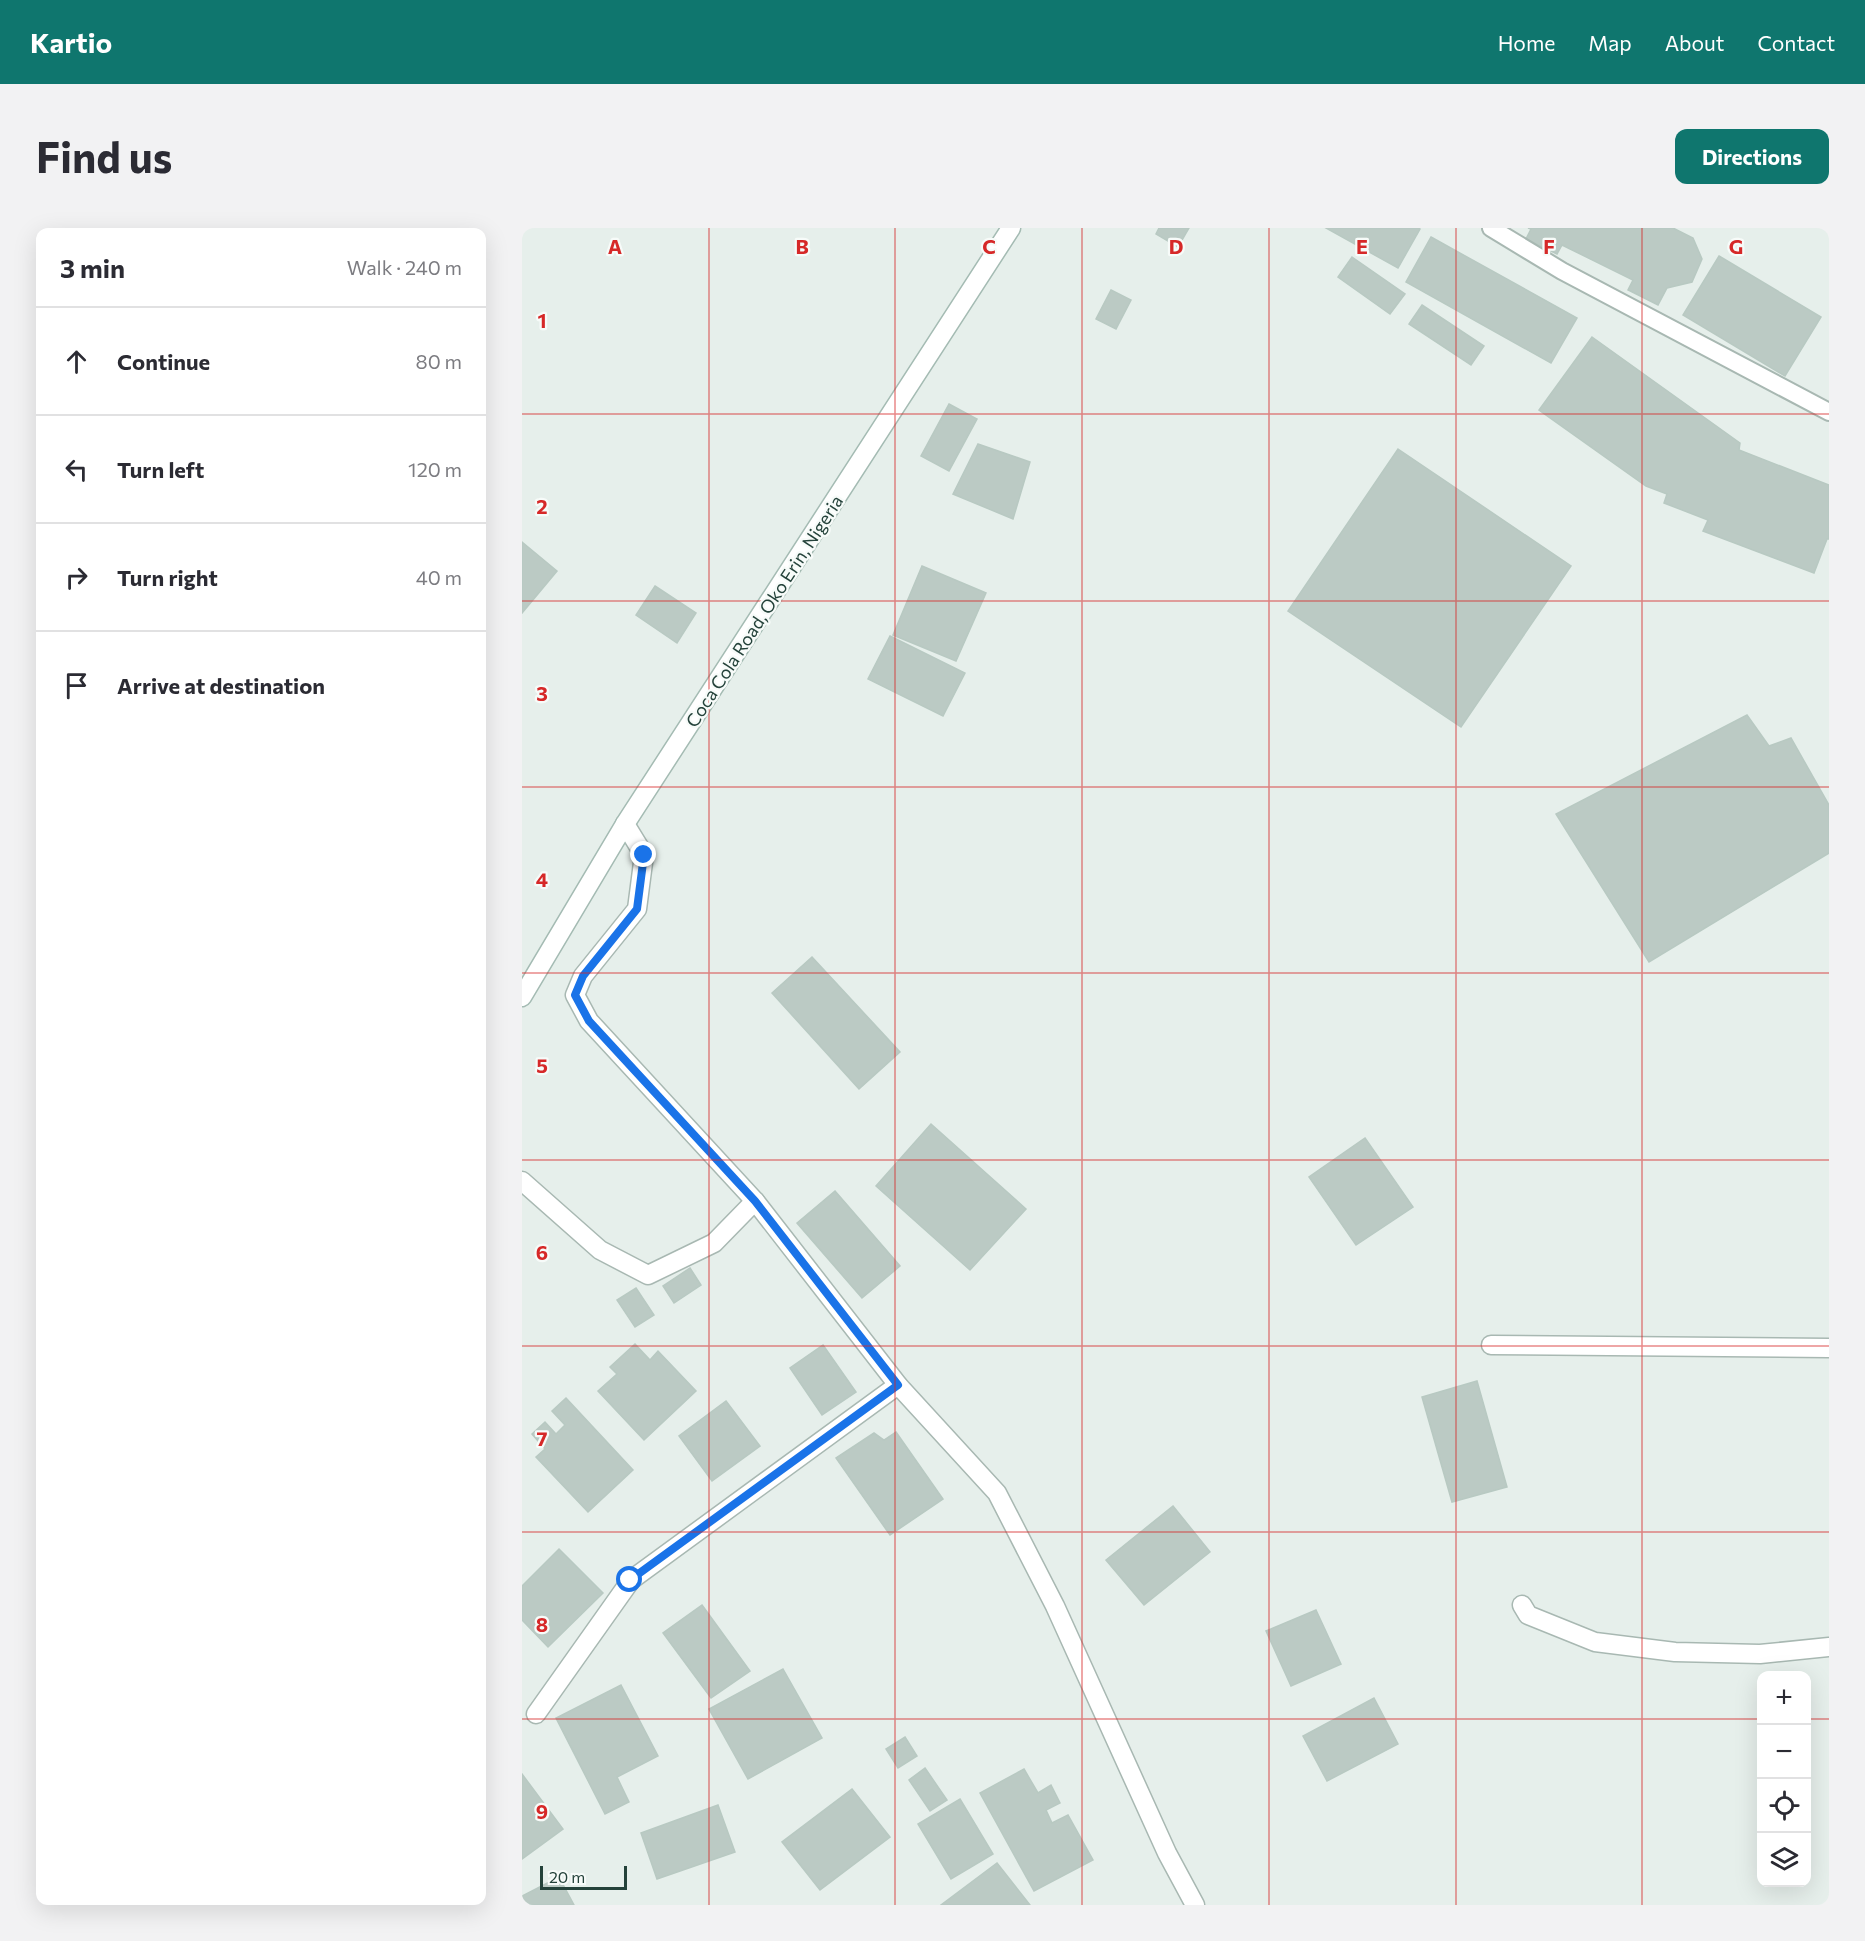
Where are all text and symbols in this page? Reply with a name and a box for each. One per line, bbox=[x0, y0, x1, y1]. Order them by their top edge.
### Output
text: Kartio bbox=[30, 25, 112, 59]
text: Home bbox=[1498, 30, 1555, 55]
text: Map bbox=[1588, 30, 1632, 55]
text: About bbox=[1665, 30, 1724, 55]
text: Contact bbox=[1757, 30, 1835, 55]
button: Directions bbox=[1675, 129, 1829, 184]
text: Find us bbox=[36, 130, 172, 182]
text: A bbox=[608, 234, 622, 258]
text: B bbox=[795, 234, 809, 258]
text: C bbox=[982, 234, 996, 258]
text: D bbox=[1169, 234, 1183, 258]
text: E bbox=[1356, 234, 1368, 258]
text: F bbox=[1543, 234, 1555, 258]
text: G bbox=[1729, 234, 1743, 258]
text: 3 min bbox=[60, 252, 125, 283]
text: Walk · 240 m bbox=[347, 255, 462, 279]
text: 1 bbox=[537, 308, 547, 332]
icon: ahead bbox=[60, 345, 93, 378]
text: Continue bbox=[117, 348, 210, 375]
text: 80 m bbox=[416, 349, 462, 373]
icon: left bbox=[60, 453, 93, 486]
text: Turn left bbox=[117, 456, 204, 483]
text: 120 m bbox=[408, 457, 462, 481]
street label: Coca Cola Road, Oko Erin, Nigeria bbox=[681, 491, 847, 731]
text: 2 bbox=[536, 494, 548, 518]
icon: right bbox=[60, 561, 93, 594]
text: Turn right bbox=[117, 564, 218, 591]
text: 40 m bbox=[416, 565, 462, 589]
icon: arrive bbox=[60, 669, 93, 702]
text: Arrive at destination bbox=[117, 672, 325, 699]
text: 3 bbox=[536, 681, 548, 705]
route end bbox=[630, 841, 656, 867]
text: 4 bbox=[536, 867, 548, 891]
text: 5 bbox=[536, 1053, 548, 1077]
text: 6 bbox=[536, 1240, 548, 1264]
text: 7 bbox=[537, 1426, 548, 1450]
route start bbox=[616, 1566, 642, 1592]
text: 8 bbox=[536, 1612, 548, 1636]
map controls bbox=[1757, 1671, 1811, 1887]
button: + bbox=[1757, 1671, 1811, 1725]
button: − bbox=[1757, 1725, 1811, 1779]
button: locate bbox=[1757, 1779, 1811, 1833]
text: 9 bbox=[536, 1799, 548, 1823]
button: layers bbox=[1757, 1833, 1811, 1887]
scale bar bbox=[540, 1863, 627, 1890]
text: 20 m bbox=[549, 1867, 585, 1886]

